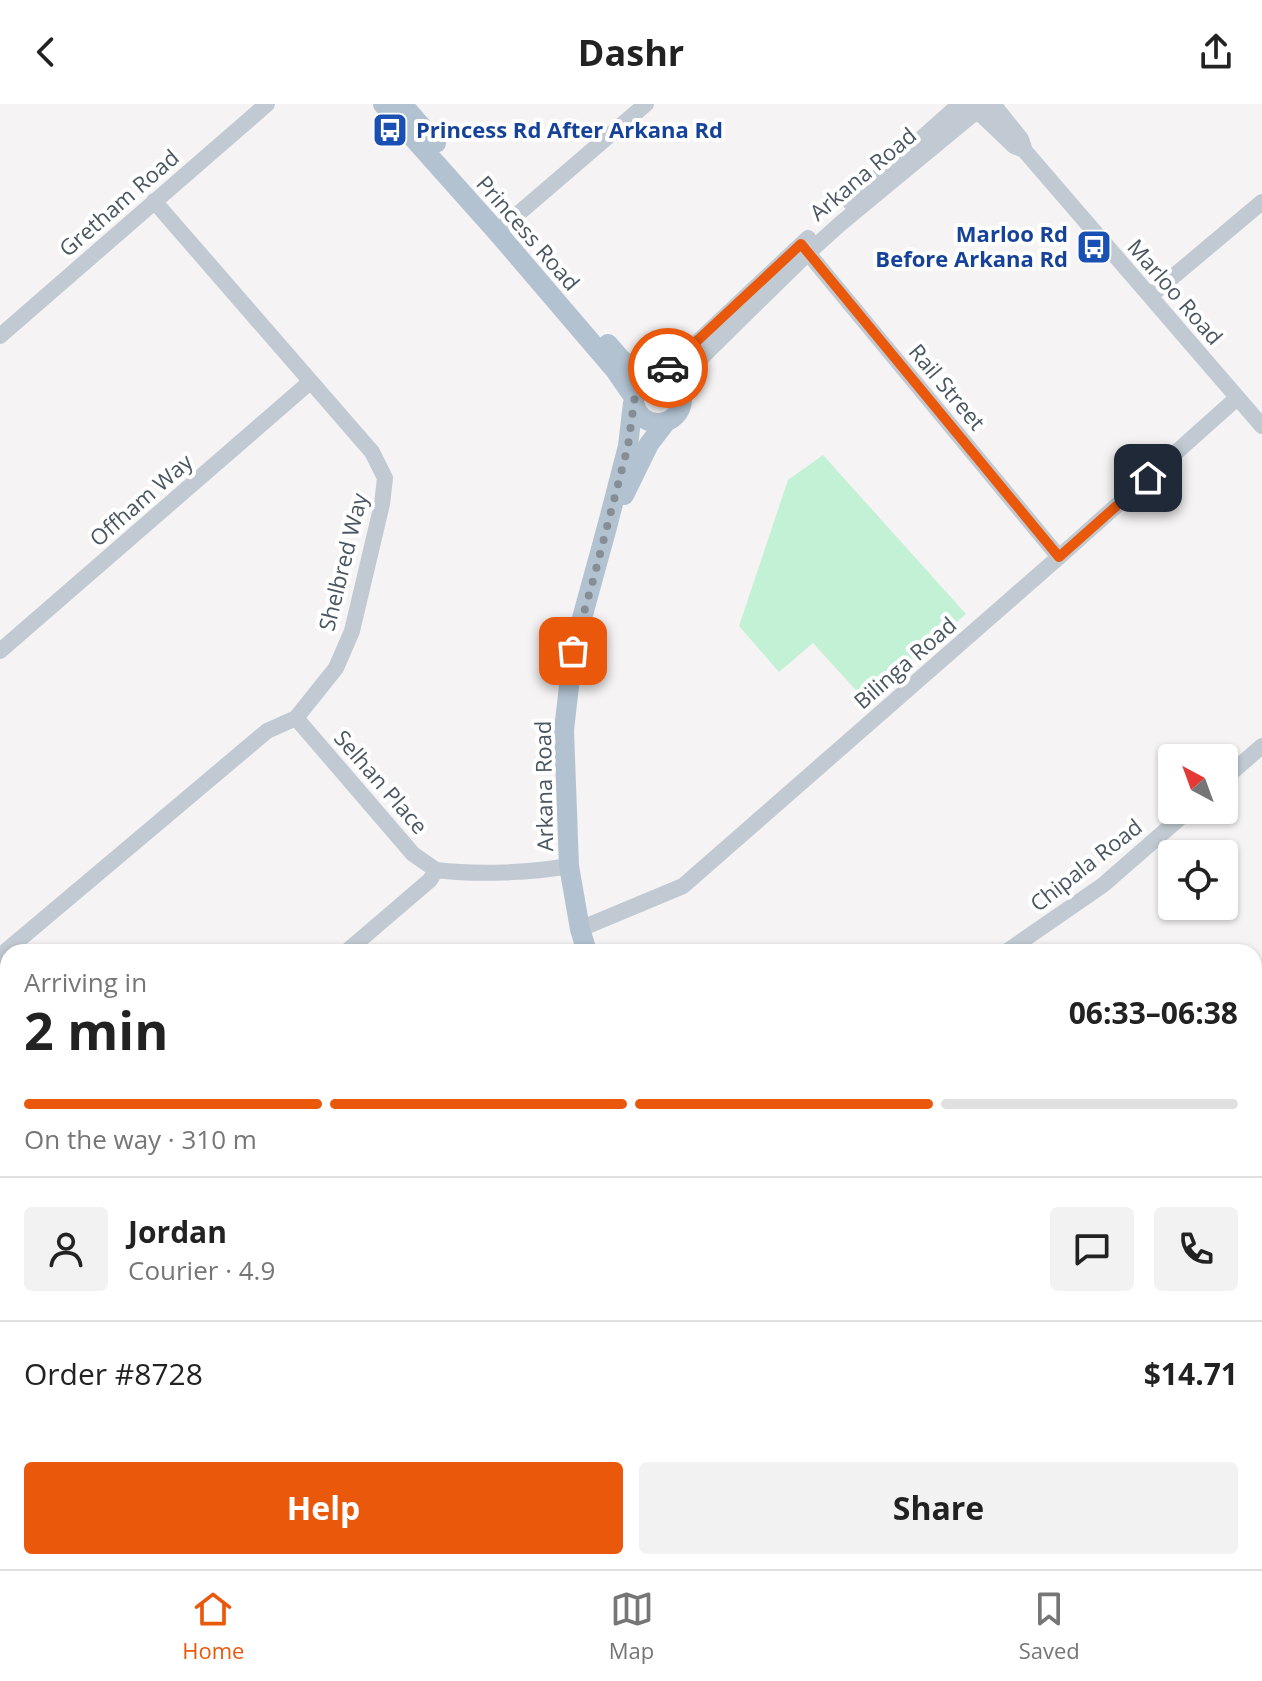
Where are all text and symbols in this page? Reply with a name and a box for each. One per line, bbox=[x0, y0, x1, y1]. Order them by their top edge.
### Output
text: Dashr bbox=[578, 28, 684, 77]
icon: back bbox=[24, 30, 68, 74]
icon: share bbox=[1194, 30, 1238, 74]
bus stop icon: Princess Rd After Arkana Rd bbox=[371, 111, 409, 149]
place label: Princess Rd After Arkana Rd bbox=[416, 114, 723, 144]
street label: Arkana Road bbox=[803, 120, 922, 227]
street label: Gretham Road bbox=[52, 142, 185, 263]
street label: Princess Road bbox=[470, 168, 587, 296]
place label: Marloo Rd Before Arkana Rd bbox=[875, 218, 1068, 273]
bus stop icon: Marloo Rd Before Arkana Rd bbox=[1075, 228, 1113, 266]
street label: Marloo Road bbox=[1121, 232, 1230, 351]
courier bbox=[628, 328, 708, 408]
street label: Rail Street bbox=[903, 337, 993, 436]
icon: car bbox=[646, 346, 690, 390]
pin bbox=[1114, 444, 1182, 512]
street label: Offham Way bbox=[82, 446, 199, 552]
icon: home bbox=[1126, 456, 1170, 500]
street label: Shelbred Way bbox=[310, 489, 374, 634]
street label: Bilinga Road bbox=[847, 609, 962, 715]
pin bbox=[539, 617, 607, 685]
icon: bag bbox=[551, 629, 595, 673]
street label: Arkana Road bbox=[527, 720, 559, 852]
street label: Selhan Place bbox=[328, 723, 435, 840]
north arrow bbox=[1158, 744, 1238, 824]
map controls bbox=[1158, 744, 1238, 920]
street label: Chipala Road bbox=[1023, 811, 1148, 917]
button: locate bbox=[1158, 840, 1238, 920]
text: Arriving in bbox=[24, 964, 147, 1000]
text: 06:33–06:38 bbox=[1069, 992, 1238, 1033]
text: 2 min bbox=[24, 994, 168, 1065]
text: On the way · 310 m bbox=[24, 1121, 257, 1157]
button: person bbox=[24, 1207, 108, 1291]
button: chat bbox=[1050, 1207, 1134, 1291]
button: phone bbox=[1154, 1207, 1238, 1291]
text: Jordan bbox=[128, 1211, 227, 1252]
text: Courier · 4.9 bbox=[128, 1252, 275, 1288]
text: Order #8728 bbox=[24, 1353, 203, 1394]
text: $14.71 bbox=[1144, 1353, 1238, 1394]
button: Help bbox=[24, 1462, 623, 1554]
button: Share bbox=[639, 1462, 1238, 1554]
tab: Home bbox=[182, 1587, 244, 1665]
tab: Map bbox=[609, 1587, 654, 1665]
tab: Saved bbox=[1019, 1587, 1080, 1665]

